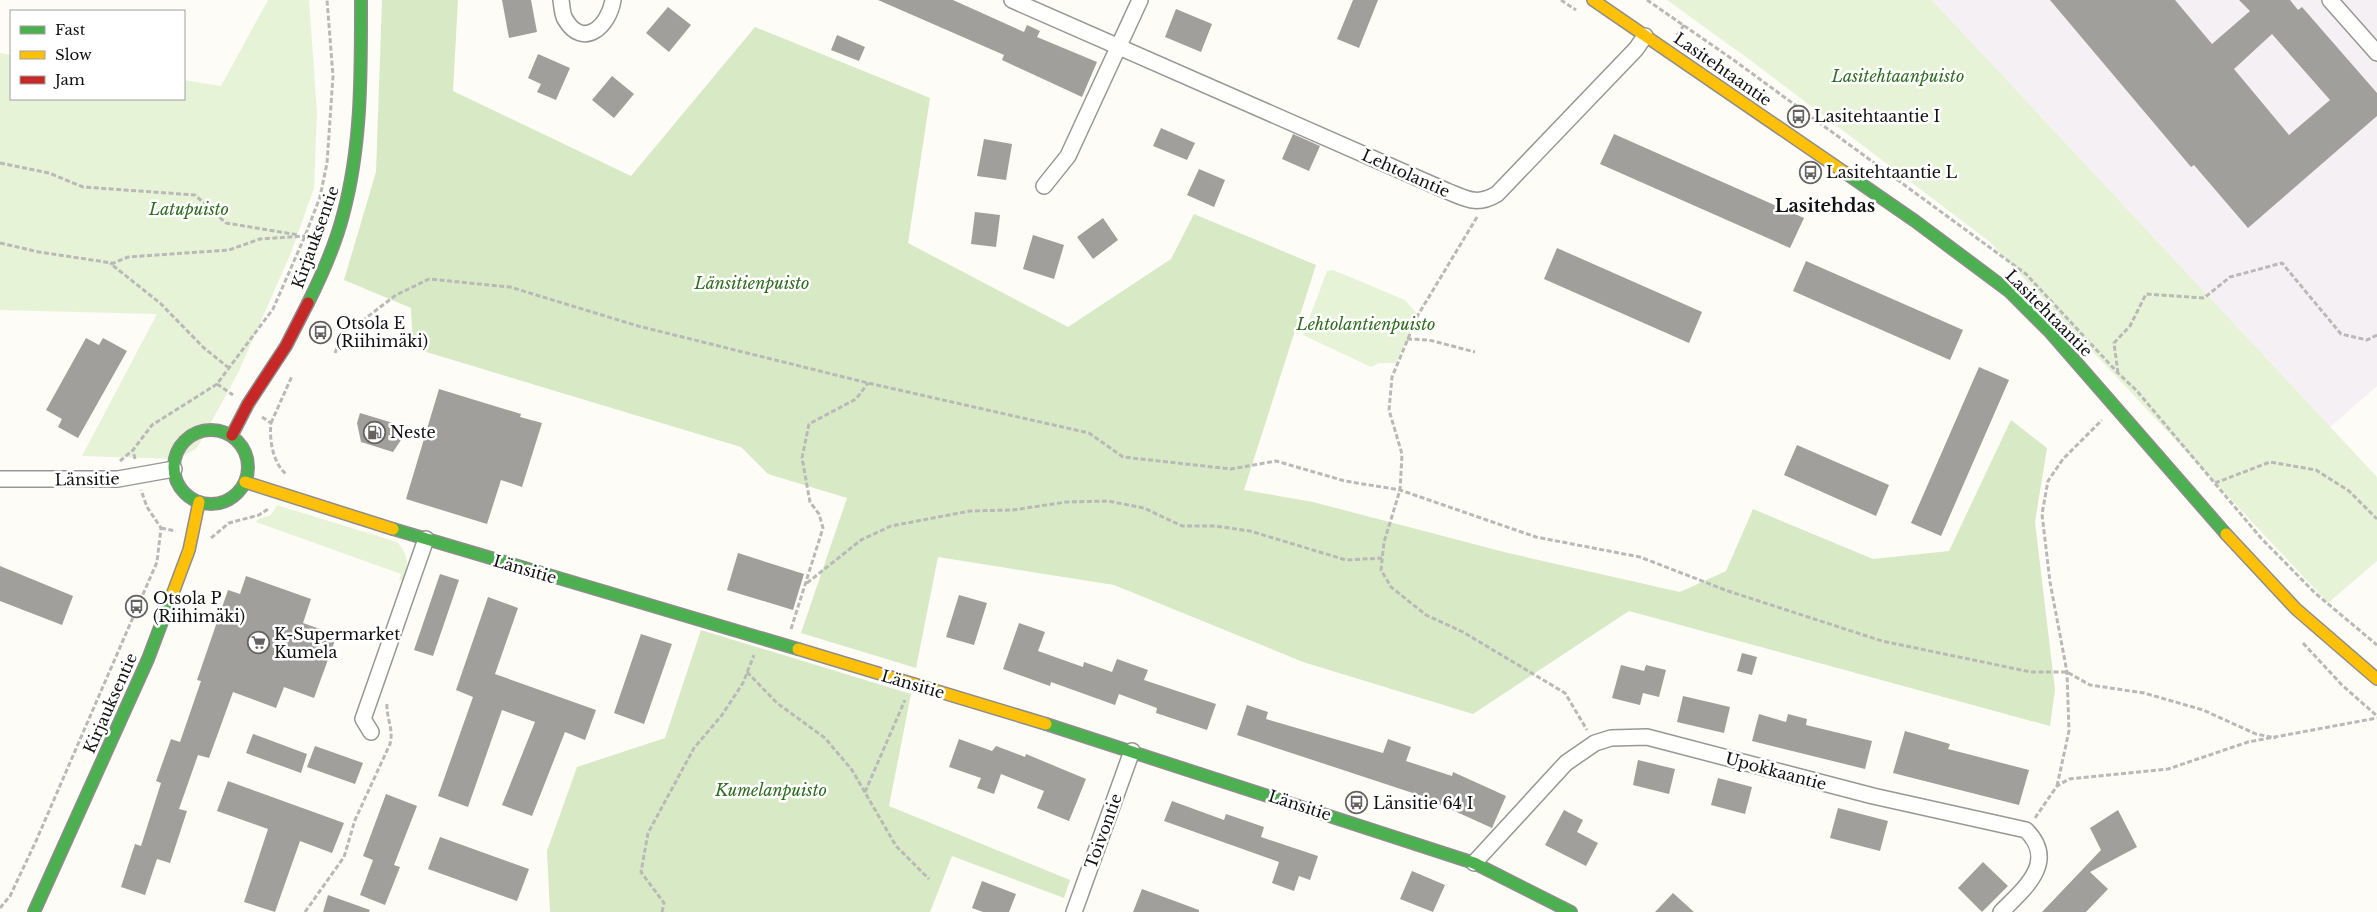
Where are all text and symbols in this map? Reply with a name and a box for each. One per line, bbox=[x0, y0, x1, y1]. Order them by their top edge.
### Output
legend bbox=[10, 10, 185, 100]
text: Fast bbox=[55, 20, 86, 39]
street label: Lasitehtaantie bbox=[1670, 28, 1776, 110]
text: Slow bbox=[55, 45, 92, 64]
park label: Lasitehtaanpuisto bbox=[1831, 66, 1964, 86]
text: Jam bbox=[53, 70, 85, 89]
bus stop icon: Lasitehtaantie I bbox=[1786, 104, 1810, 128]
place label: Lasitehtaantie I bbox=[1814, 106, 1940, 126]
street label: Lehtolantie bbox=[1359, 145, 1453, 201]
bus stop icon: Lasitehtaantie L bbox=[1798, 160, 1822, 184]
place label: Lasitehtaantie L bbox=[1826, 162, 1958, 182]
street label: Kirjauksentie bbox=[287, 183, 343, 291]
district label: Lasitehdas bbox=[1775, 195, 1875, 217]
park label: Latupuisto bbox=[148, 199, 229, 219]
street label: Lasitehtaantie bbox=[2001, 265, 2097, 361]
park label: Länsitienpuisto bbox=[694, 273, 809, 293]
place label: Otsola E (Riihimäki) bbox=[336, 313, 428, 351]
park label: Lehtolantienpuisto bbox=[1295, 314, 1436, 334]
bus stop icon: Otsola E (Riihimäki) bbox=[308, 320, 332, 344]
fuel station icon: Neste bbox=[362, 420, 386, 444]
place label: Neste bbox=[390, 422, 436, 442]
street label: Länsitie bbox=[54, 468, 120, 490]
street label: Länsitie bbox=[491, 550, 559, 588]
place label: Otsola P (Riihimäki) bbox=[153, 588, 245, 626]
bus stop icon: Otsola P (Riihimäki) bbox=[125, 595, 149, 619]
place label: K-Supermarket Kumela bbox=[274, 624, 400, 662]
supermarket icon: K-Supermarket Kumela bbox=[246, 631, 270, 655]
street label: Kirjauksentie bbox=[79, 650, 141, 756]
street label: Länsitie bbox=[879, 665, 947, 703]
street label: Upokkaantie bbox=[1723, 748, 1829, 794]
park label: Kumelanpuisto bbox=[714, 780, 827, 800]
street label: Länsitie bbox=[1266, 785, 1334, 825]
street label: Toivontie bbox=[1080, 791, 1126, 871]
bus stop icon: Länsitie 64 I bbox=[1345, 791, 1369, 815]
place label: Länsitie 64 I bbox=[1373, 793, 1473, 813]

